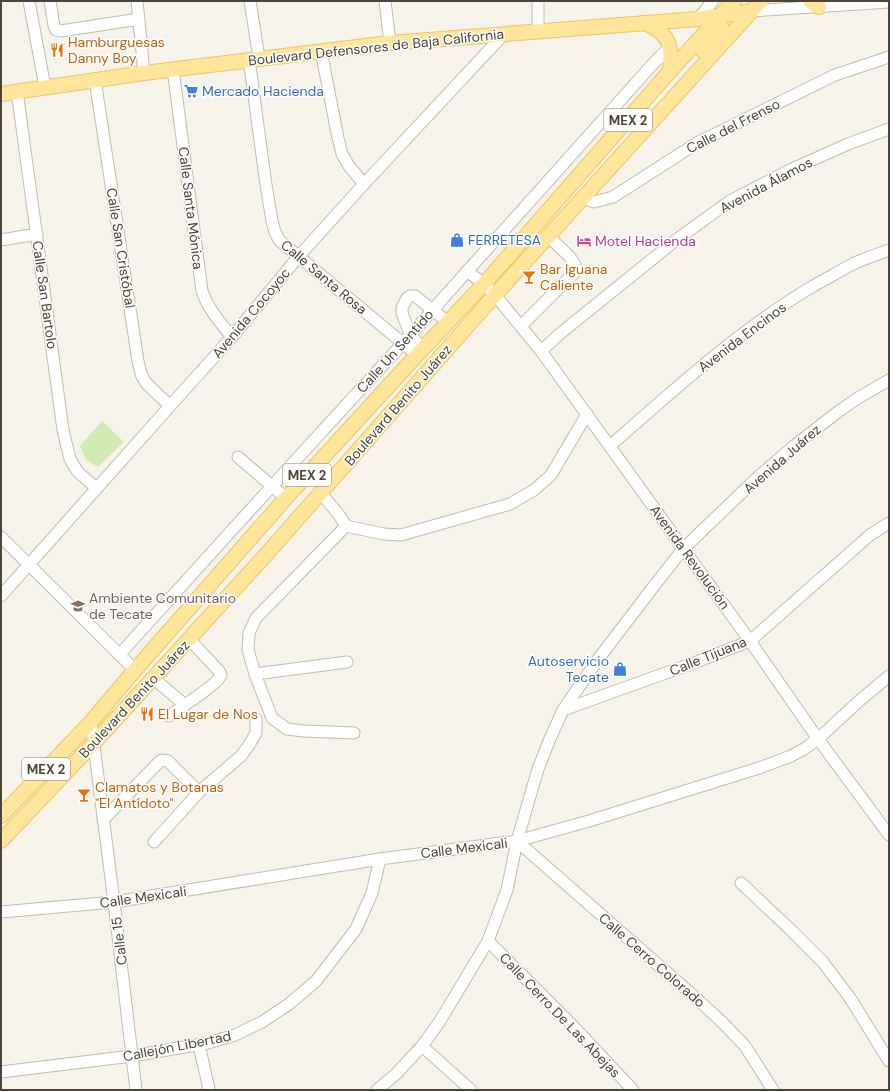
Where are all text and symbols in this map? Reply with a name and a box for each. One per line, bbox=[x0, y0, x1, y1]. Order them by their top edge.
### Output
street label: Boulevard Defensores de Baja California bbox=[247, 25, 505, 69]
place label: Hamburguesas Danny Boy bbox=[68, 33, 165, 67]
restaurant icon: Hamburguesas Danny Boy bbox=[49, 42, 65, 58]
place label: Mercado Hacienda bbox=[202, 82, 324, 100]
supermarket icon: Mercado Hacienda bbox=[183, 83, 199, 99]
street label: Calle del Frenso bbox=[683, 95, 783, 157]
road number: MEX 2 bbox=[604, 109, 652, 131]
street label: Calle Santa Mónica bbox=[175, 146, 207, 270]
street label: Avenida Álamos bbox=[716, 153, 816, 217]
street label: Calle San Cristóbal bbox=[103, 187, 139, 309]
place label: FERRETESA bbox=[468, 231, 541, 249]
shop icon: FERRETESA bbox=[449, 232, 465, 248]
place label: Motel Hacienda bbox=[595, 232, 696, 250]
hotel icon: Motel Hacienda bbox=[576, 233, 592, 249]
street label: Calle Santa Rosa bbox=[277, 236, 371, 318]
street label: Calle San Bartolo bbox=[28, 240, 62, 350]
place label: Bar Iguana Caliente bbox=[540, 260, 607, 294]
street label: Avenida Cocoyoc bbox=[208, 264, 294, 362]
bar icon: Bar Iguana Caliente bbox=[521, 269, 537, 285]
street label: Avenida Encinos bbox=[694, 298, 790, 376]
street label: Calle Un Sentido bbox=[353, 305, 437, 397]
street label: Boulevard Benito Juárez bbox=[340, 341, 456, 469]
street label: Avenida Juárez bbox=[739, 420, 825, 498]
road number: MEX 2 bbox=[283, 464, 331, 486]
street label: Avenida Revolución bbox=[646, 501, 734, 613]
place label: Ambiente Comunitario de Tecate bbox=[89, 589, 236, 623]
school or university icon: Ambiente Comunitario de Tecate bbox=[70, 598, 86, 614]
street label: Calle Tijuana bbox=[667, 632, 749, 680]
street label: Boulevard Benito Juárez bbox=[75, 636, 193, 762]
place label: Autoservicio Tecate bbox=[528, 652, 609, 686]
shop icon: Autoservicio Tecate bbox=[612, 661, 628, 677]
place label: El Lugar de Nos bbox=[158, 705, 258, 723]
restaurant icon: El Lugar de Nos bbox=[139, 706, 155, 722]
road number: MEX 2 bbox=[22, 758, 70, 780]
place label: Clamatos y Botanas "El Antídoto" bbox=[95, 778, 224, 812]
bar icon: Clamatos y Botanas "El Antídoto" bbox=[76, 787, 92, 803]
street label: Calle Mexicali bbox=[420, 834, 508, 862]
street label: Calle Mexicali bbox=[98, 882, 188, 912]
street label: Calle Cerro Colorado bbox=[595, 909, 709, 1011]
street label: Calle 15 bbox=[107, 916, 131, 966]
street label: Calle Cerro De Las Abejas bbox=[496, 949, 624, 1081]
street label: Callejón Libertad bbox=[121, 1027, 233, 1065]

